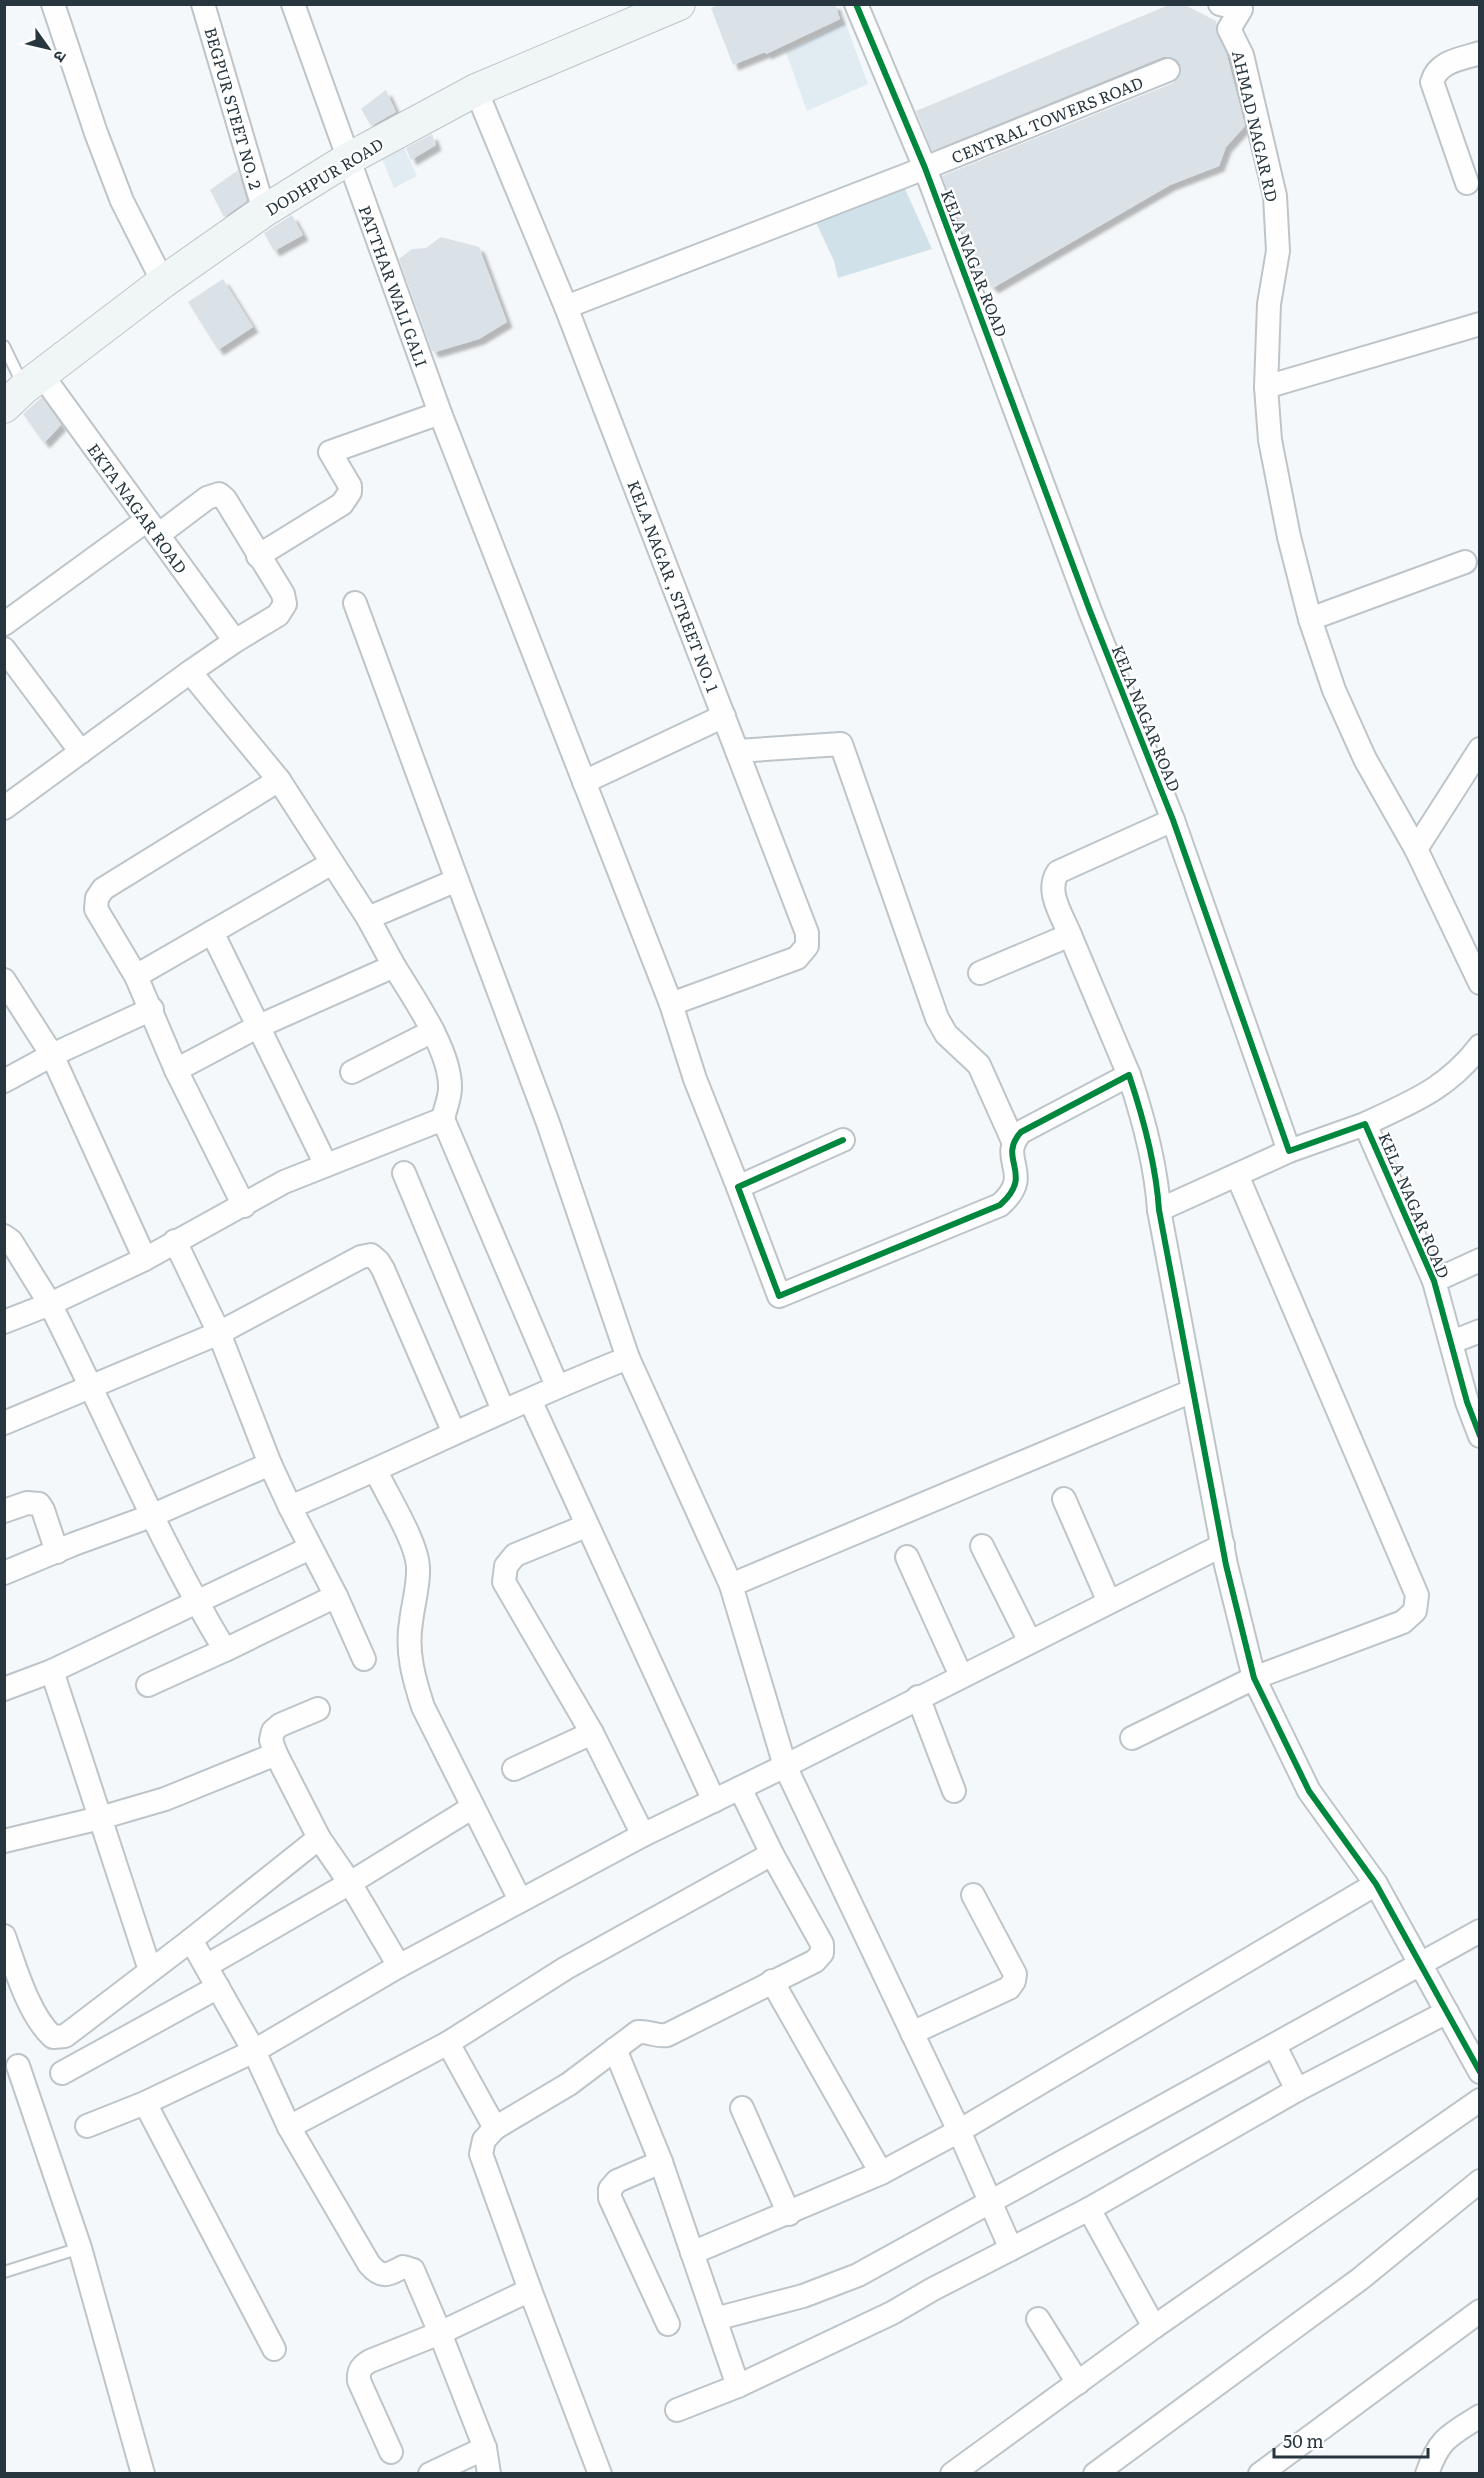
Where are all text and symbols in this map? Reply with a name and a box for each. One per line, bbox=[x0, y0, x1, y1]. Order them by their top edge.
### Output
north arrow bbox=[18, 18, 78, 78]
street label: BEGPUR STEET NO. 2 bbox=[199, 24, 269, 192]
text: उ bbox=[48, 46, 74, 68]
street label: AHMAD NAGAR RD bbox=[1227, 48, 1285, 204]
street label: CENTRAL TOWERS ROAD bbox=[947, 69, 1147, 169]
street label: DODHPUR ROAD bbox=[260, 131, 388, 221]
street label: KELA NAGAR ROAD bbox=[936, 186, 1014, 340]
street label: PATTHAR WALI GALI bbox=[354, 202, 434, 370]
street label: EKTA NAGAR ROAD bbox=[82, 438, 194, 578]
street label: KELA NAGAR , STREET NO. 1 bbox=[622, 476, 726, 696]
street label: KELA NAGAR ROAD bbox=[1107, 641, 1187, 795]
street label: KELA NAGAR ROAD bbox=[1373, 1128, 1457, 1282]
scale bar bbox=[1274, 2421, 1428, 2459]
text: 50 m bbox=[1283, 2427, 1324, 2454]

